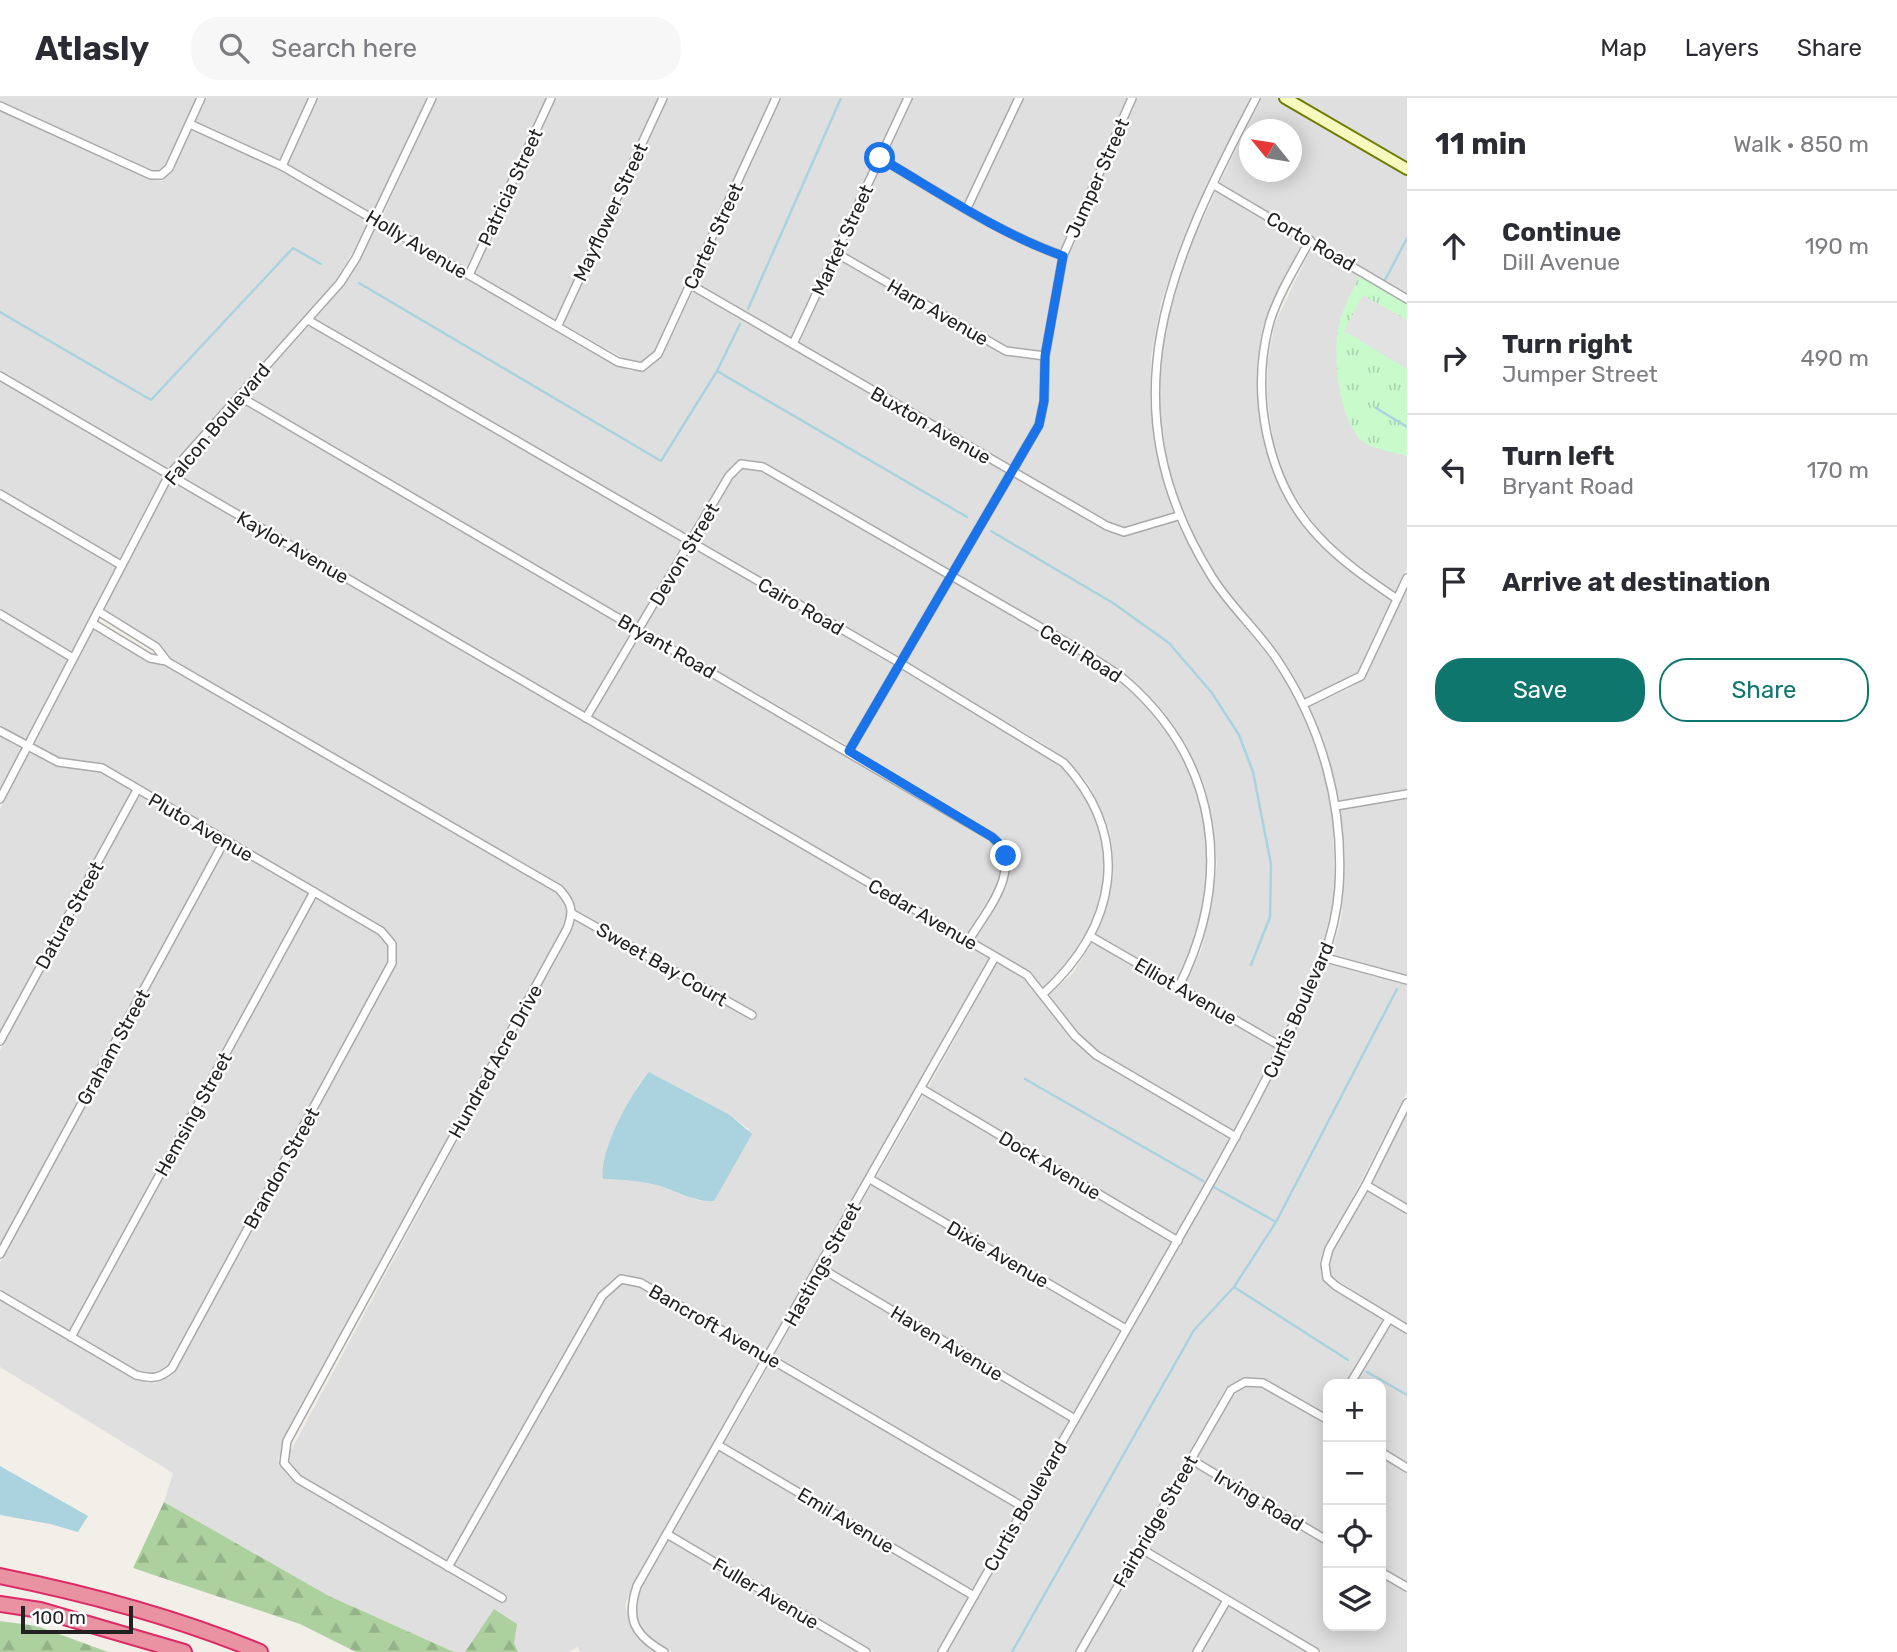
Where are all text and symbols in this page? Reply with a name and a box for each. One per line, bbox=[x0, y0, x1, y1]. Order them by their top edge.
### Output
search box bbox=[191, 17, 681, 80]
text: Atlasly bbox=[35, 29, 149, 68]
icon: search bbox=[215, 29, 253, 67]
text: Search here bbox=[271, 33, 417, 64]
text: Map bbox=[1600, 34, 1647, 62]
text: Layers bbox=[1685, 34, 1759, 62]
text: Share bbox=[1797, 34, 1862, 62]
street label: Jumper Street bbox=[1061, 114, 1134, 242]
north arrow bbox=[1239, 119, 1302, 182]
street label: Patricia Street bbox=[473, 124, 548, 250]
text: 11 min bbox=[1435, 126, 1527, 162]
text: Walk · 850 m bbox=[1733, 130, 1869, 158]
street label: Mayflower Street bbox=[568, 139, 653, 285]
route start bbox=[864, 142, 895, 173]
street label: Carter Street bbox=[679, 179, 748, 293]
street label: Market Street bbox=[807, 181, 878, 299]
street label: Holly Avenue bbox=[362, 205, 472, 284]
street label: Corto Road bbox=[1262, 207, 1359, 276]
text: Continue bbox=[1502, 217, 1621, 248]
icon: ahead bbox=[1435, 227, 1473, 265]
text: 190 m bbox=[1805, 232, 1869, 260]
text: Dill Avenue bbox=[1502, 248, 1620, 276]
street label: Harp Avenue bbox=[883, 274, 993, 351]
text: Turn right bbox=[1502, 329, 1632, 360]
icon: right bbox=[1435, 339, 1473, 377]
text: 490 m bbox=[1801, 344, 1869, 372]
street label: Falcon Boulevard bbox=[160, 359, 275, 490]
text: Jumper Street bbox=[1502, 360, 1658, 388]
street label: Buxton Avenue bbox=[867, 382, 995, 469]
text: Turn left bbox=[1502, 441, 1614, 472]
icon: left bbox=[1435, 451, 1473, 489]
text: 170 m bbox=[1807, 456, 1869, 484]
text: Bryant Road bbox=[1502, 472, 1634, 500]
street label: Devon Street bbox=[645, 498, 724, 610]
street label: Kaylor Avenue bbox=[233, 506, 353, 589]
icon: arrive bbox=[1435, 563, 1473, 601]
text: Arrive at destination bbox=[1502, 567, 1770, 598]
street label: Cairo Road bbox=[754, 573, 848, 640]
street label: Bryant Road bbox=[614, 609, 720, 684]
street label: Cecil Road bbox=[1035, 619, 1126, 688]
button: Save bbox=[1435, 658, 1645, 722]
button: Share bbox=[1659, 658, 1869, 722]
street label: Pluto Avenue bbox=[144, 788, 257, 867]
route end bbox=[990, 840, 1021, 871]
street label: Datura Street bbox=[30, 857, 109, 973]
street label: Cedar Avenue bbox=[864, 874, 982, 955]
street label: Sweet Bay Court bbox=[592, 918, 732, 1012]
street label: Curtis Boulevard bbox=[1258, 939, 1339, 1082]
street label: Elliot Avenue bbox=[1131, 953, 1241, 1030]
street label: Hundred Acre Drive bbox=[444, 980, 547, 1142]
street label: Graham Street bbox=[72, 985, 155, 1109]
street label: Hemsing Street bbox=[150, 1048, 237, 1180]
street label: Brandon Street bbox=[239, 1103, 325, 1233]
street label: Dock Avenue bbox=[995, 1126, 1105, 1205]
street label: Hastings Street bbox=[779, 1198, 866, 1330]
street label: Dixie Avenue bbox=[943, 1216, 1053, 1293]
street label: Bancroft Avenue bbox=[645, 1279, 785, 1374]
street label: Haven Avenue bbox=[886, 1301, 1007, 1386]
map controls bbox=[1323, 1379, 1386, 1631]
button: + bbox=[1323, 1379, 1386, 1442]
street label: Curtis Boulevard bbox=[979, 1437, 1072, 1575]
button: − bbox=[1323, 1442, 1386, 1505]
street label: Fairbridge Street bbox=[1108, 1451, 1203, 1591]
street label: Irving Road bbox=[1210, 1465, 1308, 1536]
street label: Emil Avenue bbox=[793, 1483, 898, 1558]
button: locate bbox=[1323, 1505, 1386, 1568]
street label: Fuller Avenue bbox=[709, 1553, 823, 1634]
button: layers bbox=[1323, 1568, 1386, 1631]
scale bar bbox=[21, 1603, 133, 1635]
text: 100 m bbox=[32, 1606, 86, 1629]

